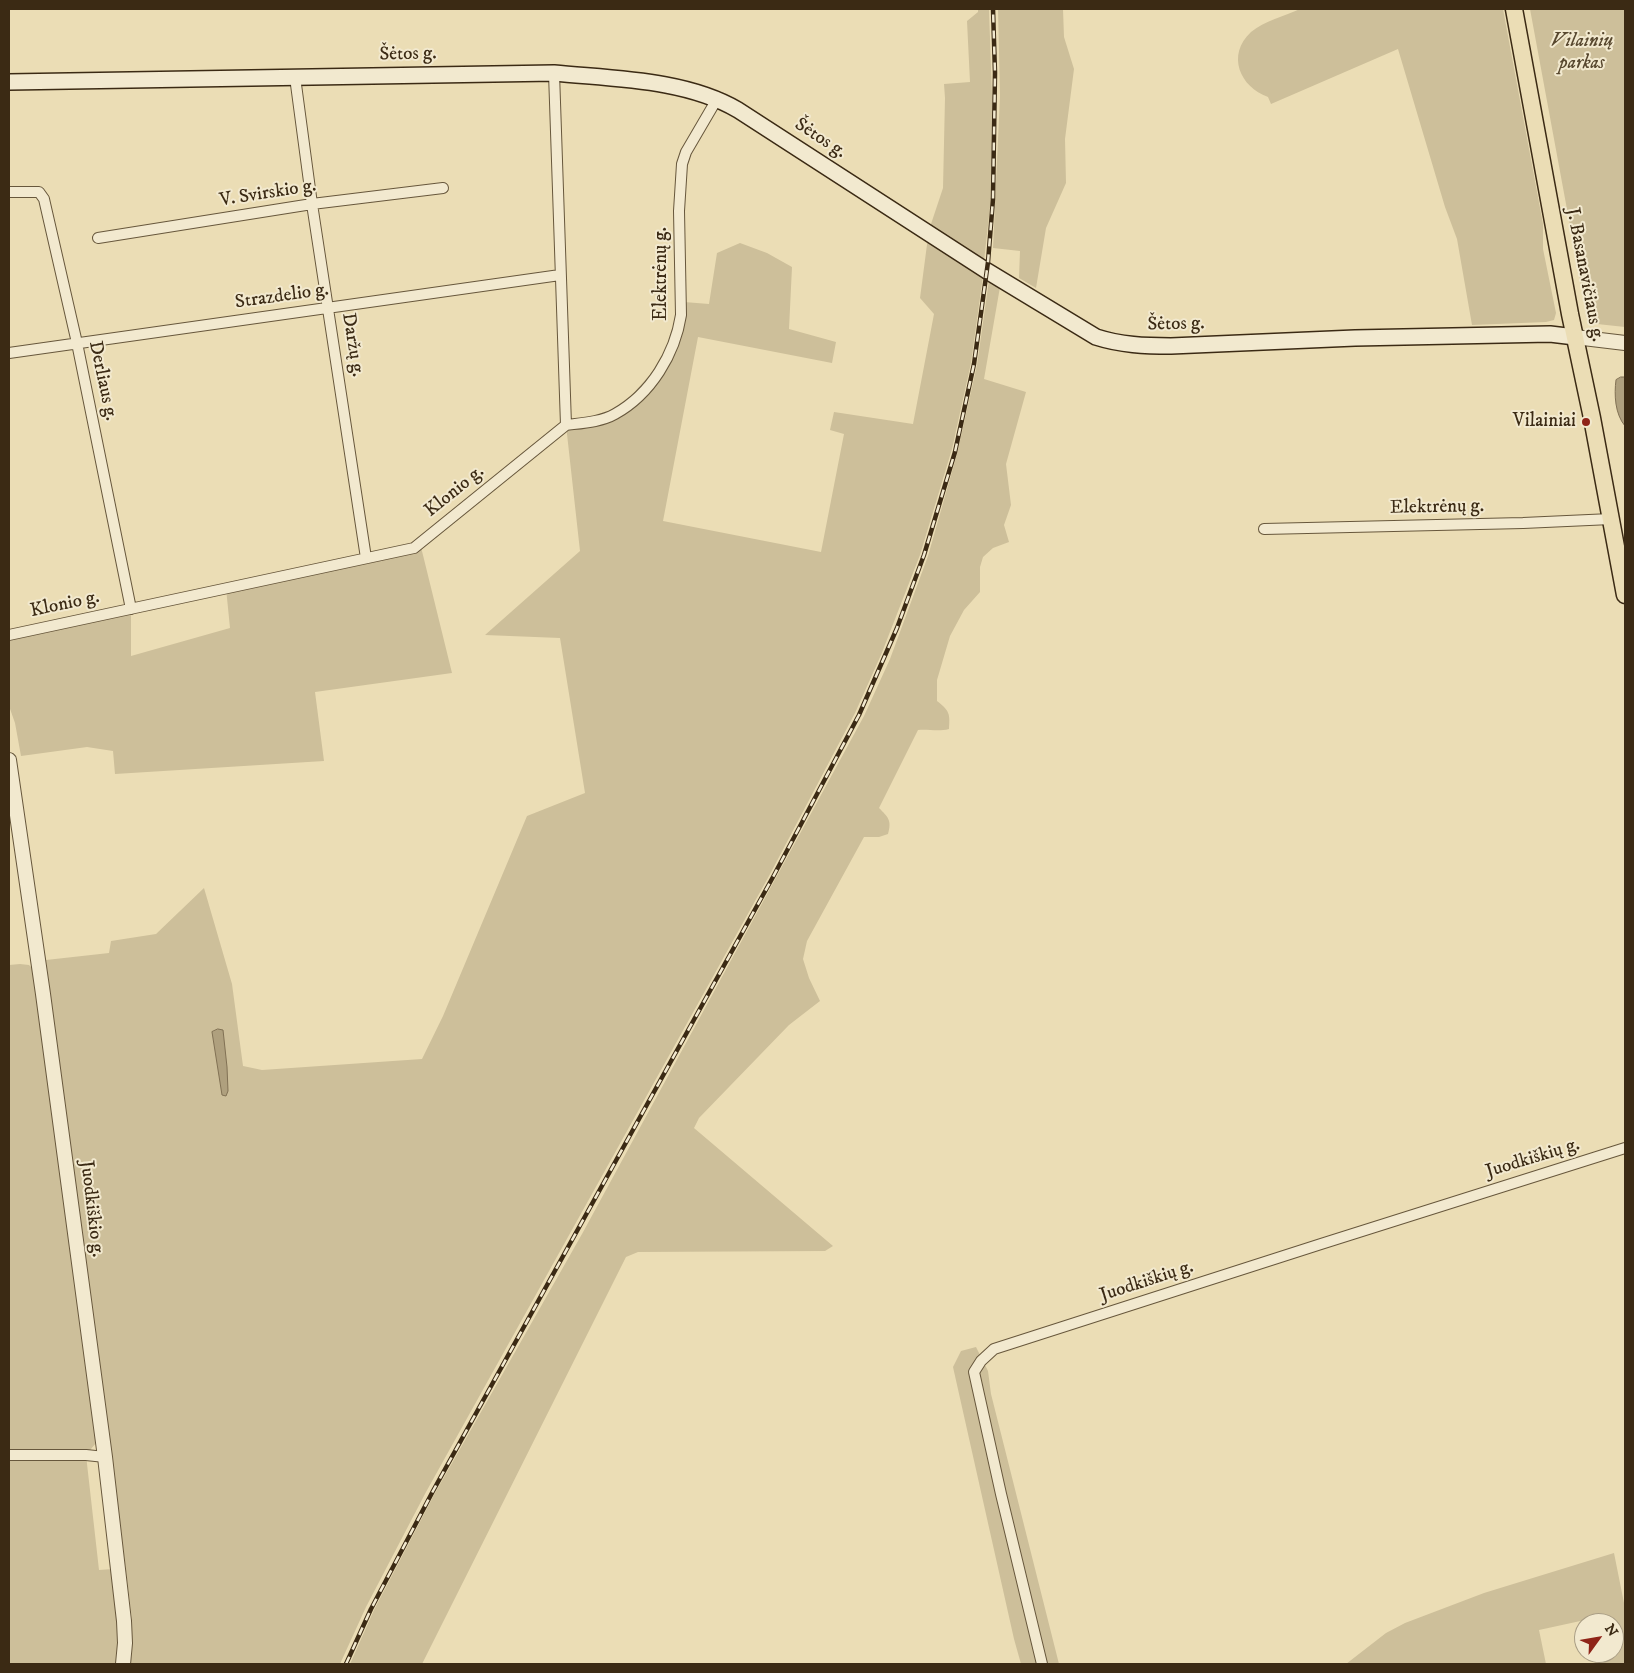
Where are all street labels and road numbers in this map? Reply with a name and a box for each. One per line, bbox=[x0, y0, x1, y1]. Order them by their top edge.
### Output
street label: Šėtos g. bbox=[379, 43, 437, 67]
street label: Šėtos g. bbox=[790, 114, 850, 164]
street label: V. Svirskio g. bbox=[218, 175, 318, 213]
street label: J. Basanavičiaus g. bbox=[1560, 206, 1608, 344]
street label: Elektrėnų g. bbox=[651, 227, 673, 321]
street label: Strazdelio g. bbox=[234, 279, 330, 315]
street label: Daržų g. bbox=[336, 311, 368, 379]
street label: Šėtos g. bbox=[1147, 313, 1205, 337]
street label: Derliaus g. bbox=[82, 339, 122, 423]
street label: Klonio g. bbox=[421, 461, 489, 523]
street label: Elektrėnų g. bbox=[1390, 496, 1484, 520]
street label: Klonio g. bbox=[28, 587, 102, 623]
street label: Juodkiškių g. bbox=[1483, 1134, 1583, 1184]
street label: Juodkiškio g. bbox=[74, 1159, 108, 1259]
street label: Juodkiškių g. bbox=[1097, 1256, 1197, 1308]

